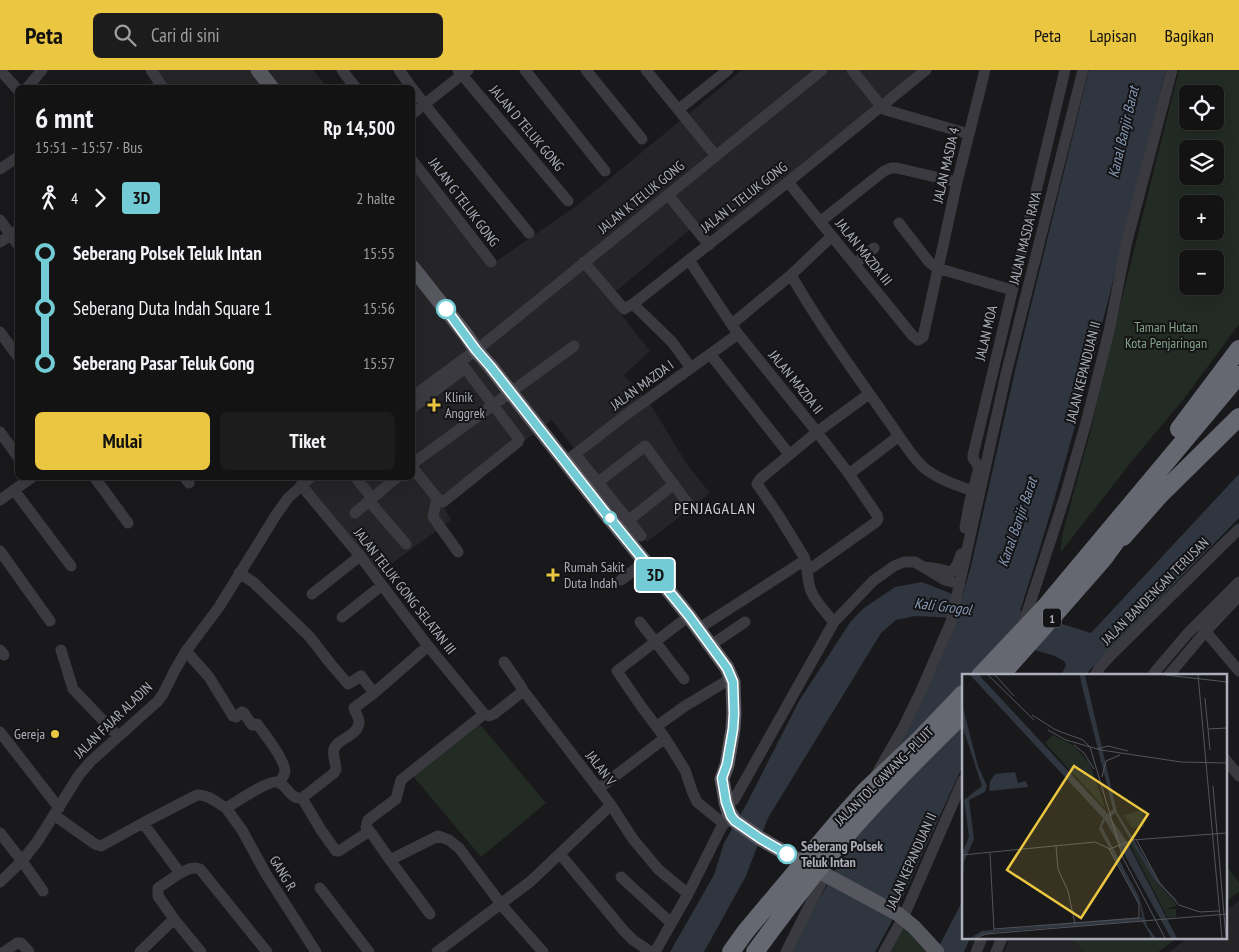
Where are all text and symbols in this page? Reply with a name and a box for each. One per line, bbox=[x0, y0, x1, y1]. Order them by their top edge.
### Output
search box bbox=[93, 13, 443, 58]
text: Peta bbox=[25, 20, 63, 51]
icon: search bbox=[111, 21, 139, 49]
text: Cari di sini bbox=[151, 23, 220, 47]
text: Peta bbox=[1034, 24, 1061, 47]
text: Lapisan bbox=[1089, 24, 1137, 47]
text: Bagikan bbox=[1165, 24, 1214, 47]
street label: JALAN D TELUK GONG bbox=[485, 81, 568, 175]
water label: Kanal Banjir Barat bbox=[1103, 83, 1143, 179]
map controls bbox=[1179, 85, 1224, 295]
button: locate bbox=[1179, 85, 1224, 130]
text: 6 mnt bbox=[35, 99, 93, 136]
text: Rp 14,500 bbox=[324, 116, 395, 140]
street label: JALAN MASDA 4 bbox=[928, 125, 964, 206]
text: 15:51 – 15:57 · Bus bbox=[35, 137, 143, 157]
button: layers bbox=[1179, 140, 1224, 185]
street label: JALAN G TELUK GONG bbox=[424, 153, 503, 250]
street label: JALAN K TELUK GONG bbox=[593, 157, 688, 238]
street label: JALAN L TELUK GONG bbox=[696, 158, 791, 237]
icon: walk bbox=[35, 184, 63, 212]
icon: forward bbox=[86, 184, 114, 212]
text: 3D bbox=[132, 186, 150, 209]
text: 4 bbox=[71, 188, 78, 208]
text: 2 halte bbox=[356, 188, 395, 208]
street label: JALAN MASDA RAYA bbox=[1005, 189, 1045, 287]
button: + bbox=[1179, 195, 1224, 240]
street label: JALAN MAZDA III bbox=[831, 214, 896, 289]
text: Seberang Polsek Teluk Intan bbox=[73, 241, 262, 265]
text: 15:55 bbox=[363, 243, 395, 263]
button: − bbox=[1179, 250, 1224, 295]
text: Seberang Duta Indah Square 1 bbox=[73, 296, 272, 320]
text: 15:56 bbox=[363, 298, 395, 318]
unlabelled marker bbox=[436, 299, 456, 319]
street label: JALAN MOA bbox=[971, 303, 1001, 363]
park label: Taman Hutan Kota Penjaringan bbox=[1125, 318, 1207, 352]
street label: JALAN KEPANDUAN II bbox=[1061, 319, 1104, 426]
street label: JALAN MAZDA II bbox=[764, 346, 827, 418]
text: Seberang Pasar Teluk Gong bbox=[73, 351, 254, 375]
text: 15:57 bbox=[363, 353, 395, 373]
street label: JALAN MAZDA I bbox=[606, 356, 677, 415]
place label: Klinik Anggrek bbox=[445, 388, 485, 422]
marker: Klinik Anggrek bbox=[427, 398, 441, 412]
button: Mulai bbox=[35, 412, 210, 470]
button: Tiket bbox=[220, 412, 395, 470]
water label: Kanal Banjir Barat bbox=[993, 473, 1042, 569]
district label: PENJAGALAN bbox=[674, 498, 756, 518]
unlabelled marker bbox=[603, 511, 617, 525]
street label: JALAN TELUK GONG SELATAN III bbox=[349, 523, 460, 658]
street label: JALAN BANDENGAN TERUSAN bbox=[1097, 533, 1213, 649]
place label: Rumah Sakit Duta Indah bbox=[564, 558, 625, 592]
line badge: 3D bbox=[632, 559, 678, 591]
text: 3D bbox=[646, 563, 664, 586]
marker: Rumah Sakit Duta Indah bbox=[546, 568, 560, 582]
water label: Kali Grogol bbox=[913, 593, 974, 619]
road number: 1 bbox=[1043, 608, 1061, 628]
inset map bbox=[962, 674, 1226, 940]
street label: JALAN FAJAR ALADIN bbox=[69, 678, 156, 763]
street label: JALAN TOL CAWANG–PLUIT bbox=[830, 722, 938, 830]
place label: Gereja bbox=[14, 725, 45, 743]
marker: Gereja bbox=[49, 728, 61, 740]
street label: JALAN V bbox=[581, 746, 620, 789]
street label: JALAN KEPANDUAN II bbox=[881, 810, 940, 913]
place label: Seberang Polsek Teluk Intan bbox=[801, 837, 883, 871]
marker: Seberang Polsek Teluk Intan bbox=[777, 844, 797, 864]
street label: GANG R bbox=[266, 852, 301, 894]

